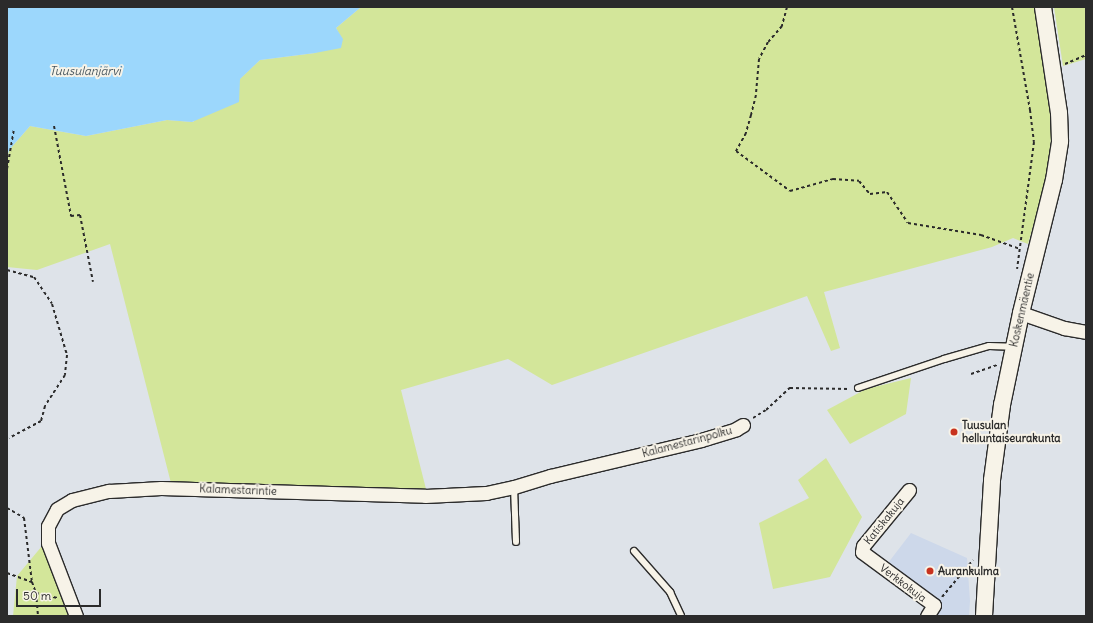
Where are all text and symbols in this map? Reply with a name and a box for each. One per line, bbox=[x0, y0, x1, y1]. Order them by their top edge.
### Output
water label: Tuusulanjärvi bbox=[49, 64, 121, 78]
street label: Koskenmäentie bbox=[1007, 272, 1037, 348]
place label: Tuusulan helluntaiseurakunta bbox=[962, 419, 1061, 445]
street label: Kalamestarinpolku bbox=[641, 424, 733, 460]
marker: Tuusulan helluntaiseurakunta bbox=[949, 427, 959, 437]
street label: Kalamestarintie bbox=[199, 482, 277, 498]
street label: Katiskakuja bbox=[861, 495, 907, 547]
street label: Verkkokuja bbox=[877, 561, 929, 605]
place label: Aurankulma bbox=[938, 564, 999, 578]
marker: Aurankulma bbox=[925, 566, 935, 576]
scale bar bbox=[18, 581, 103, 607]
text: 50 m bbox=[23, 588, 51, 603]

